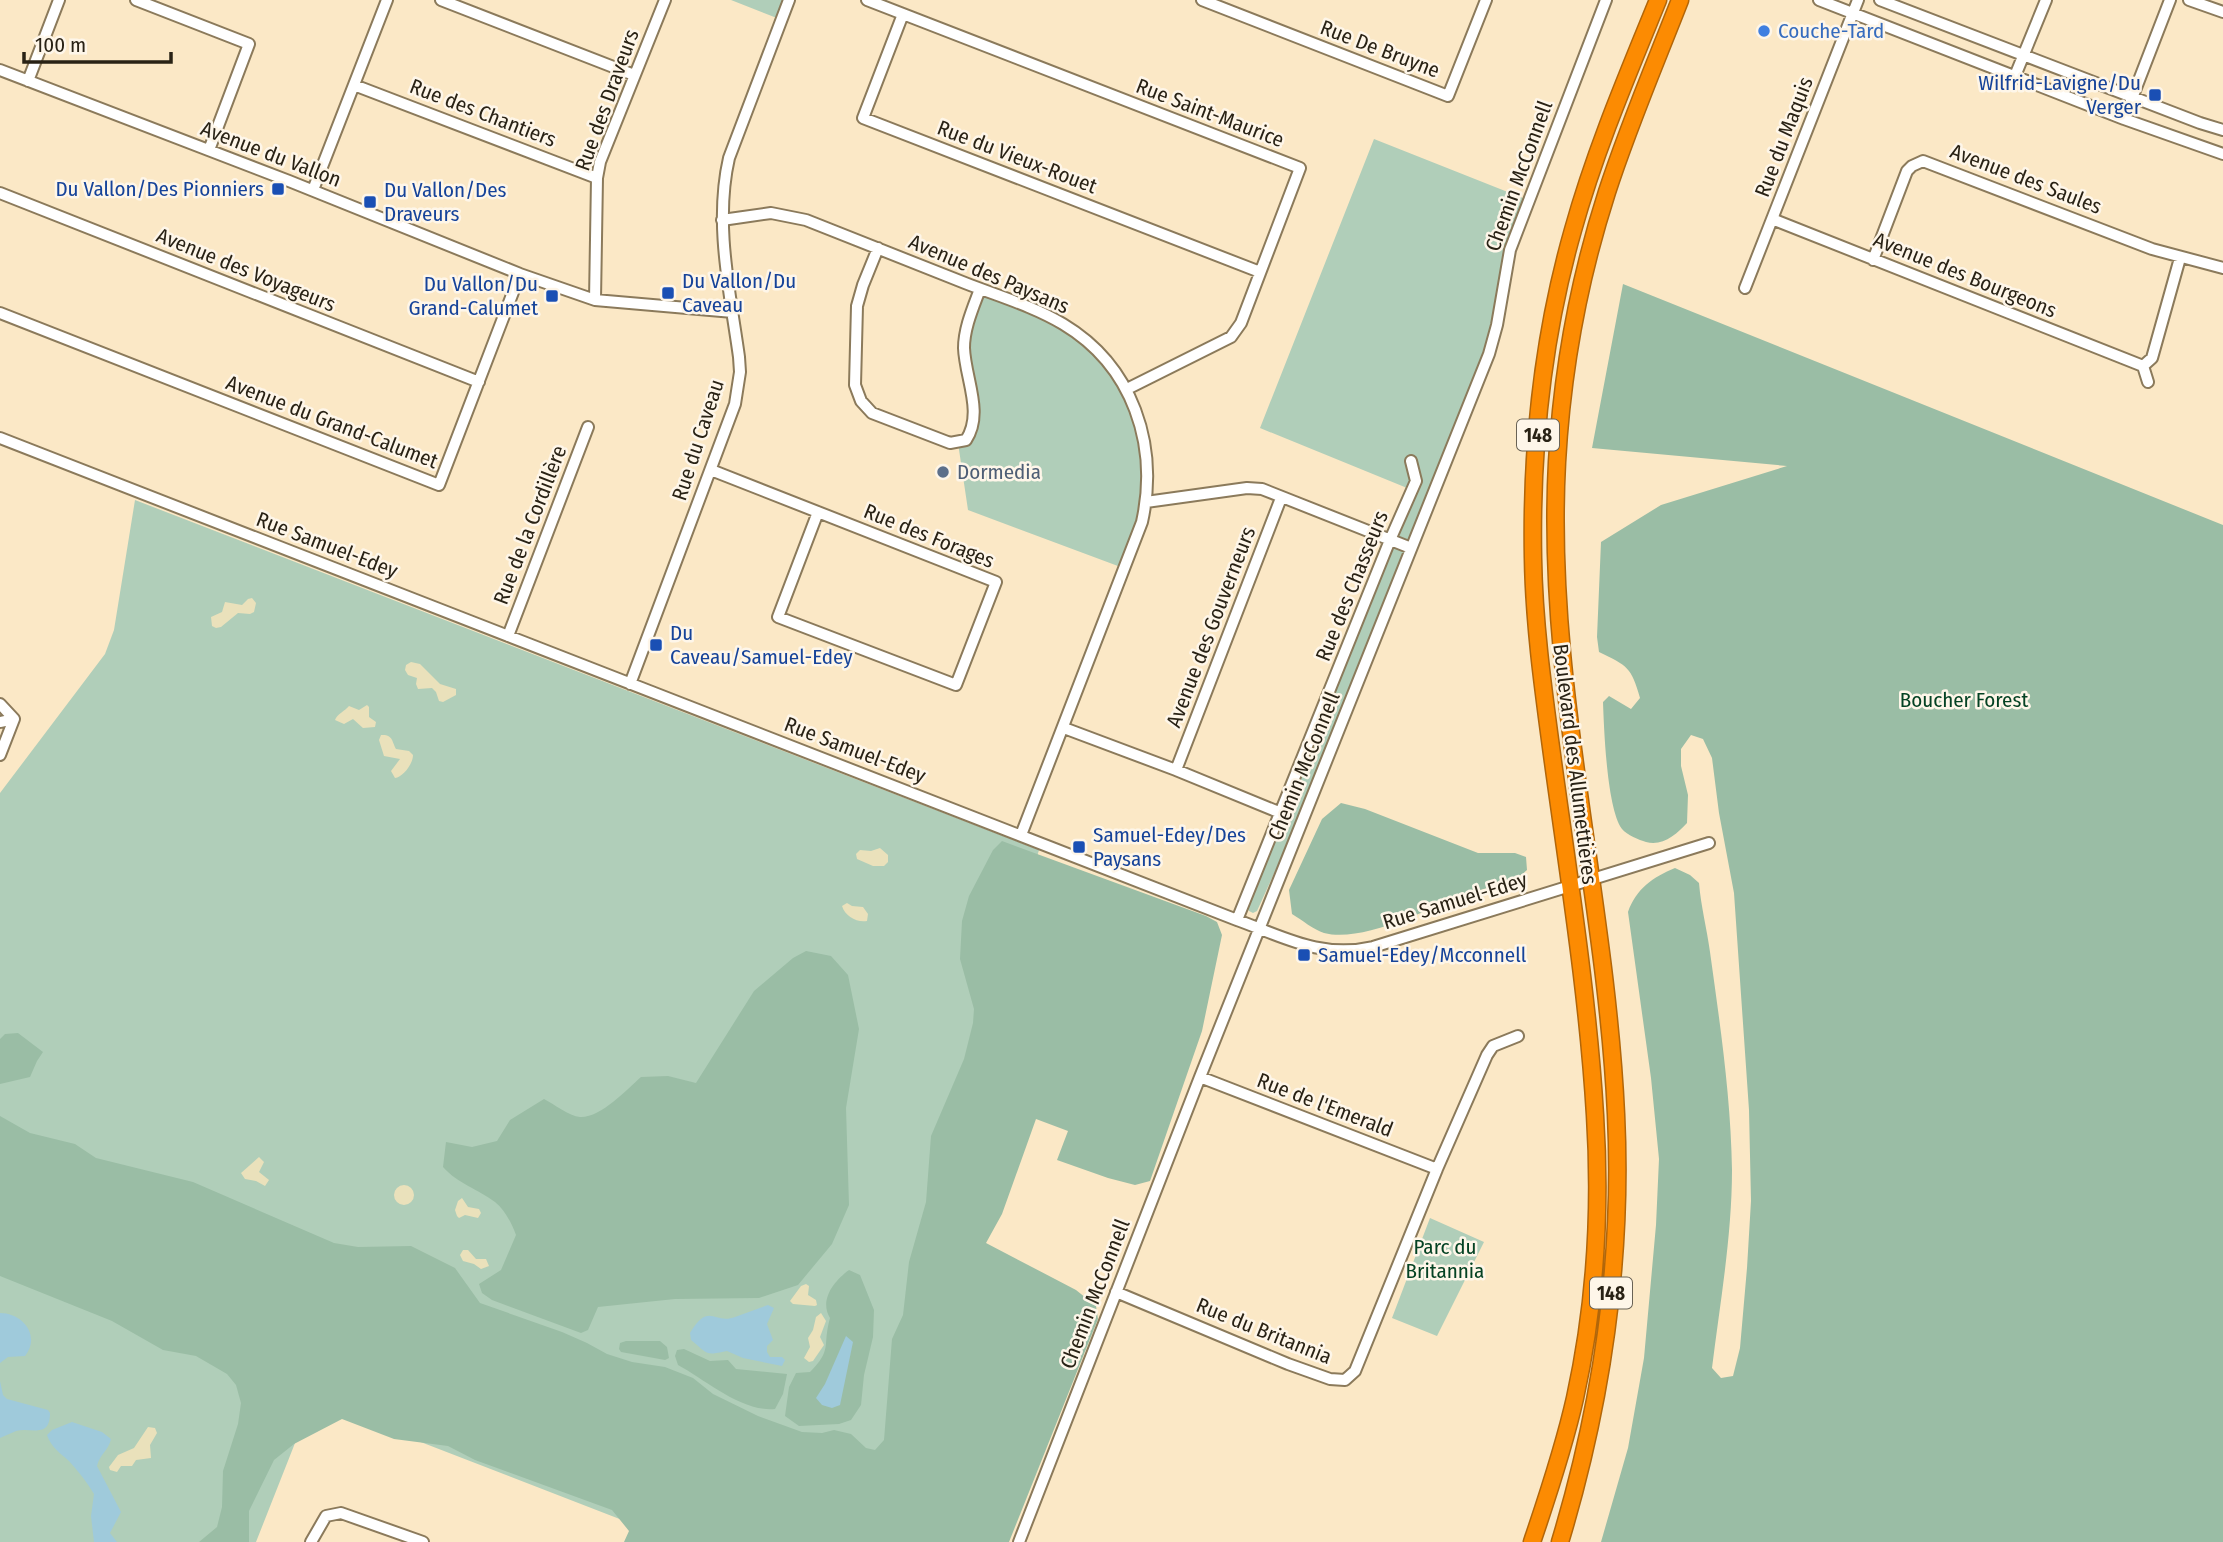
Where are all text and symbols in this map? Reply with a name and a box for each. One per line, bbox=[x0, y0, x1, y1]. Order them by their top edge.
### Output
street label: Rue De Bruyne bbox=[1317, 14, 1443, 84]
place label: Couche-Tard bbox=[1778, 18, 1884, 44]
scale bar bbox=[24, 21, 172, 65]
marker: Couche-Tard bbox=[1756, 23, 1772, 39]
street label: Rue des Draveurs bbox=[569, 26, 645, 174]
text: 100 m bbox=[35, 32, 86, 58]
place label: Wilfrid-Lavigne/Du Verger bbox=[1978, 70, 2142, 120]
street label: Rue des Chantiers bbox=[406, 73, 560, 153]
street label: Rue Saint-Maurice bbox=[1132, 73, 1288, 153]
street label: Rue du Maquis bbox=[1749, 73, 1819, 201]
marker: Wilfrid-Lavigne/Du Verger bbox=[2147, 87, 2163, 103]
street label: Chemin McConnell bbox=[1480, 97, 1558, 255]
street label: Avenue du Vallon bbox=[197, 115, 345, 193]
street label: Rue du Vieux-Rouet bbox=[934, 115, 1101, 199]
street label: Avenue des Saules bbox=[1947, 138, 2105, 220]
place label: Du Vallon/Des Pionniers bbox=[55, 176, 264, 202]
place label: Du Vallon/Des Draveurs bbox=[384, 177, 507, 227]
marker: Du Vallon/Des Pionniers bbox=[270, 181, 286, 197]
marker: Du Vallon/Des Draveurs bbox=[362, 194, 378, 210]
street label: Avenue des Voyageurs bbox=[153, 222, 339, 318]
street label: Avenue des Bourgeons bbox=[1870, 226, 2060, 324]
street label: Avenue des Paysans bbox=[905, 228, 1073, 320]
place label: Du Vallon/Du Caveau bbox=[682, 268, 796, 318]
place label: Du Vallon/Du Grand-Calumet bbox=[408, 271, 538, 321]
marker: Du Vallon/Du Caveau bbox=[660, 285, 676, 301]
marker: Du Vallon/Du Grand-Calumet bbox=[544, 288, 560, 304]
street label: Avenue du Grand-Calumet bbox=[222, 370, 442, 474]
street label: Rue du Caveau bbox=[666, 376, 730, 504]
road number: 148 bbox=[1517, 420, 1559, 450]
street label: Rue de la Cordillère bbox=[488, 442, 572, 608]
place label: Dormedia bbox=[957, 459, 1041, 485]
marker: Dormedia bbox=[935, 464, 951, 480]
street label: Rue des Forages bbox=[860, 498, 998, 574]
street label: Rue Samuel-Edey bbox=[253, 506, 402, 584]
street label: Rue des Chasseurs bbox=[1310, 507, 1394, 665]
street label: Avenue des Gouverneurs bbox=[1161, 523, 1261, 731]
place label: Du Caveau/Samuel-Edey bbox=[670, 620, 853, 670]
marker: Du Caveau/Samuel-Edey bbox=[648, 637, 664, 653]
street label: Boulevard des Allumettières bbox=[1547, 642, 1603, 886]
street label: Chemin McConnell bbox=[1262, 687, 1346, 844]
park label: Boucher Forest bbox=[1900, 687, 2028, 713]
street label: Rue Samuel-Edey bbox=[781, 711, 930, 789]
place label: Samuel-Edey/Des Paysans bbox=[1093, 822, 1246, 872]
marker: Samuel-Edey/Des Paysans bbox=[1071, 839, 1087, 855]
street label: Rue Samuel-Edey bbox=[1380, 867, 1531, 935]
place label: Samuel-Edey/Mcconnell bbox=[1318, 942, 1527, 968]
marker: Samuel-Edey/Mcconnell bbox=[1296, 947, 1312, 963]
street label: Rue de l'Emerald bbox=[1253, 1067, 1397, 1143]
street label: Chemin McConnell bbox=[1055, 1215, 1136, 1372]
park label: Parc du Britannia bbox=[1406, 1234, 1484, 1284]
road number: 148 bbox=[1590, 1278, 1632, 1308]
street label: Rue du Britannia bbox=[1192, 1292, 1336, 1370]

